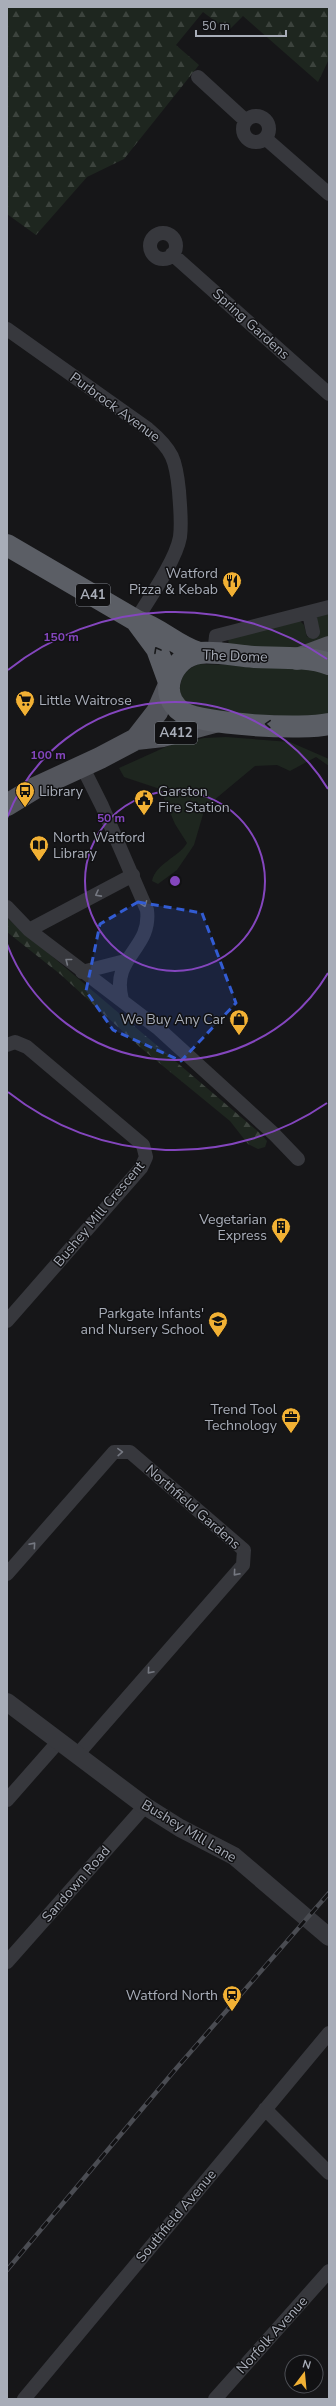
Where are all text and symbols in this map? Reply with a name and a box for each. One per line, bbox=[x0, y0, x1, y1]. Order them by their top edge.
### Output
scale bar bbox=[196, 12, 286, 38]
text: 50 m bbox=[202, 18, 230, 34]
street label: Spring Gardens bbox=[208, 284, 294, 364]
street label: Purbrock Avenue bbox=[66, 368, 164, 446]
place label: Watford Pizza & Kebab bbox=[129, 564, 218, 599]
restaurant icon: Watford Pizza & Kebab bbox=[221, 570, 243, 598]
road number: A41 bbox=[76, 584, 110, 606]
text: 150 m bbox=[43, 629, 79, 645]
street label: The Dome bbox=[202, 645, 268, 667]
one-way arrow bbox=[154, 646, 161, 654]
supermarket icon: Little Waitrose bbox=[14, 689, 36, 717]
place label: Little Waitrose bbox=[39, 691, 132, 710]
one-way arrow bbox=[265, 720, 271, 729]
road number: A412 bbox=[155, 722, 197, 744]
text: 100 m bbox=[30, 747, 66, 763]
bus stop icon: Library bbox=[14, 780, 36, 808]
place label: Library bbox=[39, 782, 84, 801]
place label: Garston Fire Station bbox=[158, 782, 230, 817]
public building icon: Garston Fire Station bbox=[133, 788, 155, 816]
text: 50 m bbox=[97, 810, 125, 826]
place label: North Watford Library bbox=[53, 828, 145, 863]
library icon: North Watford Library bbox=[28, 834, 50, 862]
centre of rings bbox=[168, 874, 182, 888]
one-way arrow bbox=[95, 889, 102, 896]
one-way arrow bbox=[140, 900, 148, 907]
one-way arrow bbox=[65, 958, 72, 965]
shop icon: We Buy Any Car bbox=[228, 1008, 250, 1036]
place label: We Buy Any Car bbox=[121, 1010, 225, 1029]
street label: Bushey Mill Crescent bbox=[49, 1157, 149, 1271]
place label: Vegetarian Express bbox=[198, 1210, 267, 1245]
building icon: Vegetarian Express bbox=[270, 1216, 292, 1244]
place label: Parkgate Infants' and Nursery School bbox=[81, 1304, 205, 1339]
school or university icon: Parkgate Infants' and Nursery School bbox=[207, 1310, 229, 1338]
place label: Trend Tool Technology bbox=[205, 1400, 278, 1435]
office icon: Trend Tool Technology bbox=[280, 1406, 302, 1434]
one-way arrow bbox=[118, 1448, 124, 1456]
street label: Northfield Gardens bbox=[141, 1460, 245, 1554]
one-way arrow bbox=[28, 1542, 35, 1550]
one-way arrow bbox=[233, 1569, 240, 1576]
one-way arrow bbox=[148, 1667, 155, 1674]
street label: Bushey Mill Lane bbox=[138, 1795, 240, 1867]
street label: Sandown Road bbox=[37, 1842, 115, 1926]
station icon: Watford North bbox=[221, 1984, 243, 2012]
place label: Watford North bbox=[126, 1986, 218, 2005]
street label: Southfield Avenue bbox=[131, 2166, 221, 2266]
street label: Norfolk Avenue bbox=[233, 2293, 311, 2377]
north arrow bbox=[284, 2354, 324, 2394]

